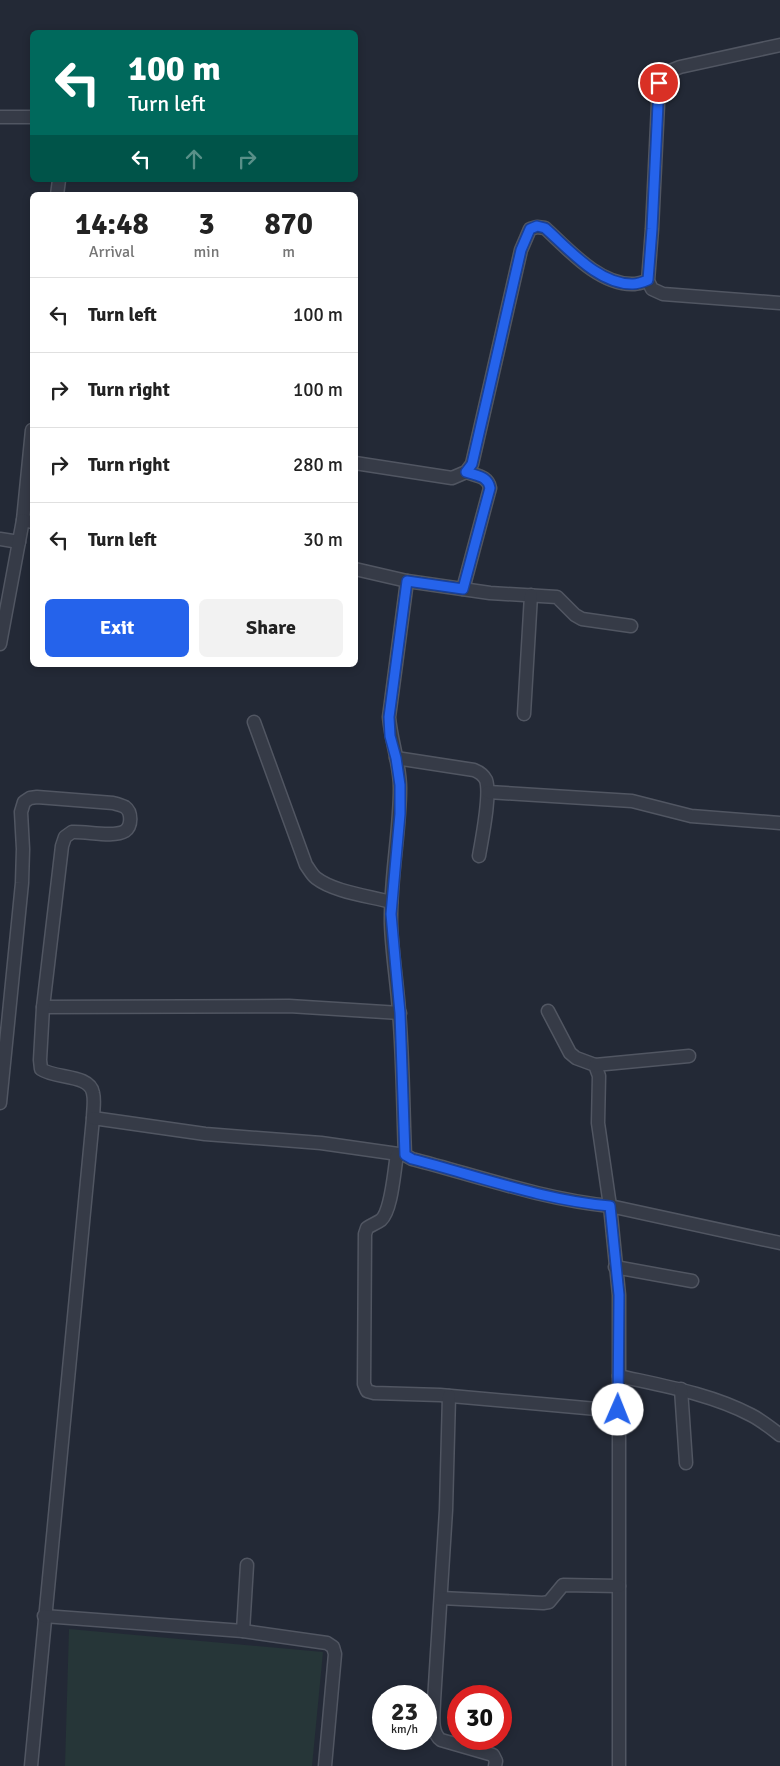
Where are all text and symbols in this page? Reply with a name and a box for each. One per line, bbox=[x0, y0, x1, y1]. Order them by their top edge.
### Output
text: 100 m bbox=[128, 47, 221, 90]
icon: left bbox=[45, 50, 110, 115]
pin bbox=[638, 62, 680, 104]
icon: arrive bbox=[645, 69, 673, 97]
text: Turn left bbox=[128, 90, 206, 117]
icon: left bbox=[127, 145, 155, 173]
icon: ahead bbox=[180, 145, 208, 173]
icon: right bbox=[233, 145, 261, 173]
text: 14:48 bbox=[75, 206, 149, 243]
text: 3 bbox=[198, 206, 215, 243]
text: 870 bbox=[264, 206, 313, 243]
text: Arrival bbox=[89, 242, 135, 262]
text: min bbox=[194, 242, 219, 262]
text: m bbox=[282, 242, 295, 262]
icon: left bbox=[45, 301, 73, 329]
text: Turn left bbox=[88, 303, 157, 327]
text: 100 m bbox=[293, 303, 343, 327]
icon: right bbox=[45, 376, 73, 404]
text: Turn right bbox=[88, 378, 170, 402]
text: 100 m bbox=[293, 378, 343, 402]
icon: right bbox=[45, 451, 73, 479]
text: Turn right bbox=[88, 453, 170, 477]
text: 280 m bbox=[293, 453, 343, 477]
icon: left bbox=[45, 526, 73, 554]
text: Turn left bbox=[88, 528, 157, 552]
text: 30 m bbox=[303, 528, 343, 552]
button: Exit bbox=[45, 599, 189, 657]
button: Share bbox=[199, 599, 343, 657]
position arrow bbox=[591, 1383, 643, 1435]
speed limit sign: 30 bbox=[447, 1685, 512, 1750]
text: 23 bbox=[391, 1696, 418, 1727]
text: km/h bbox=[391, 1722, 418, 1737]

